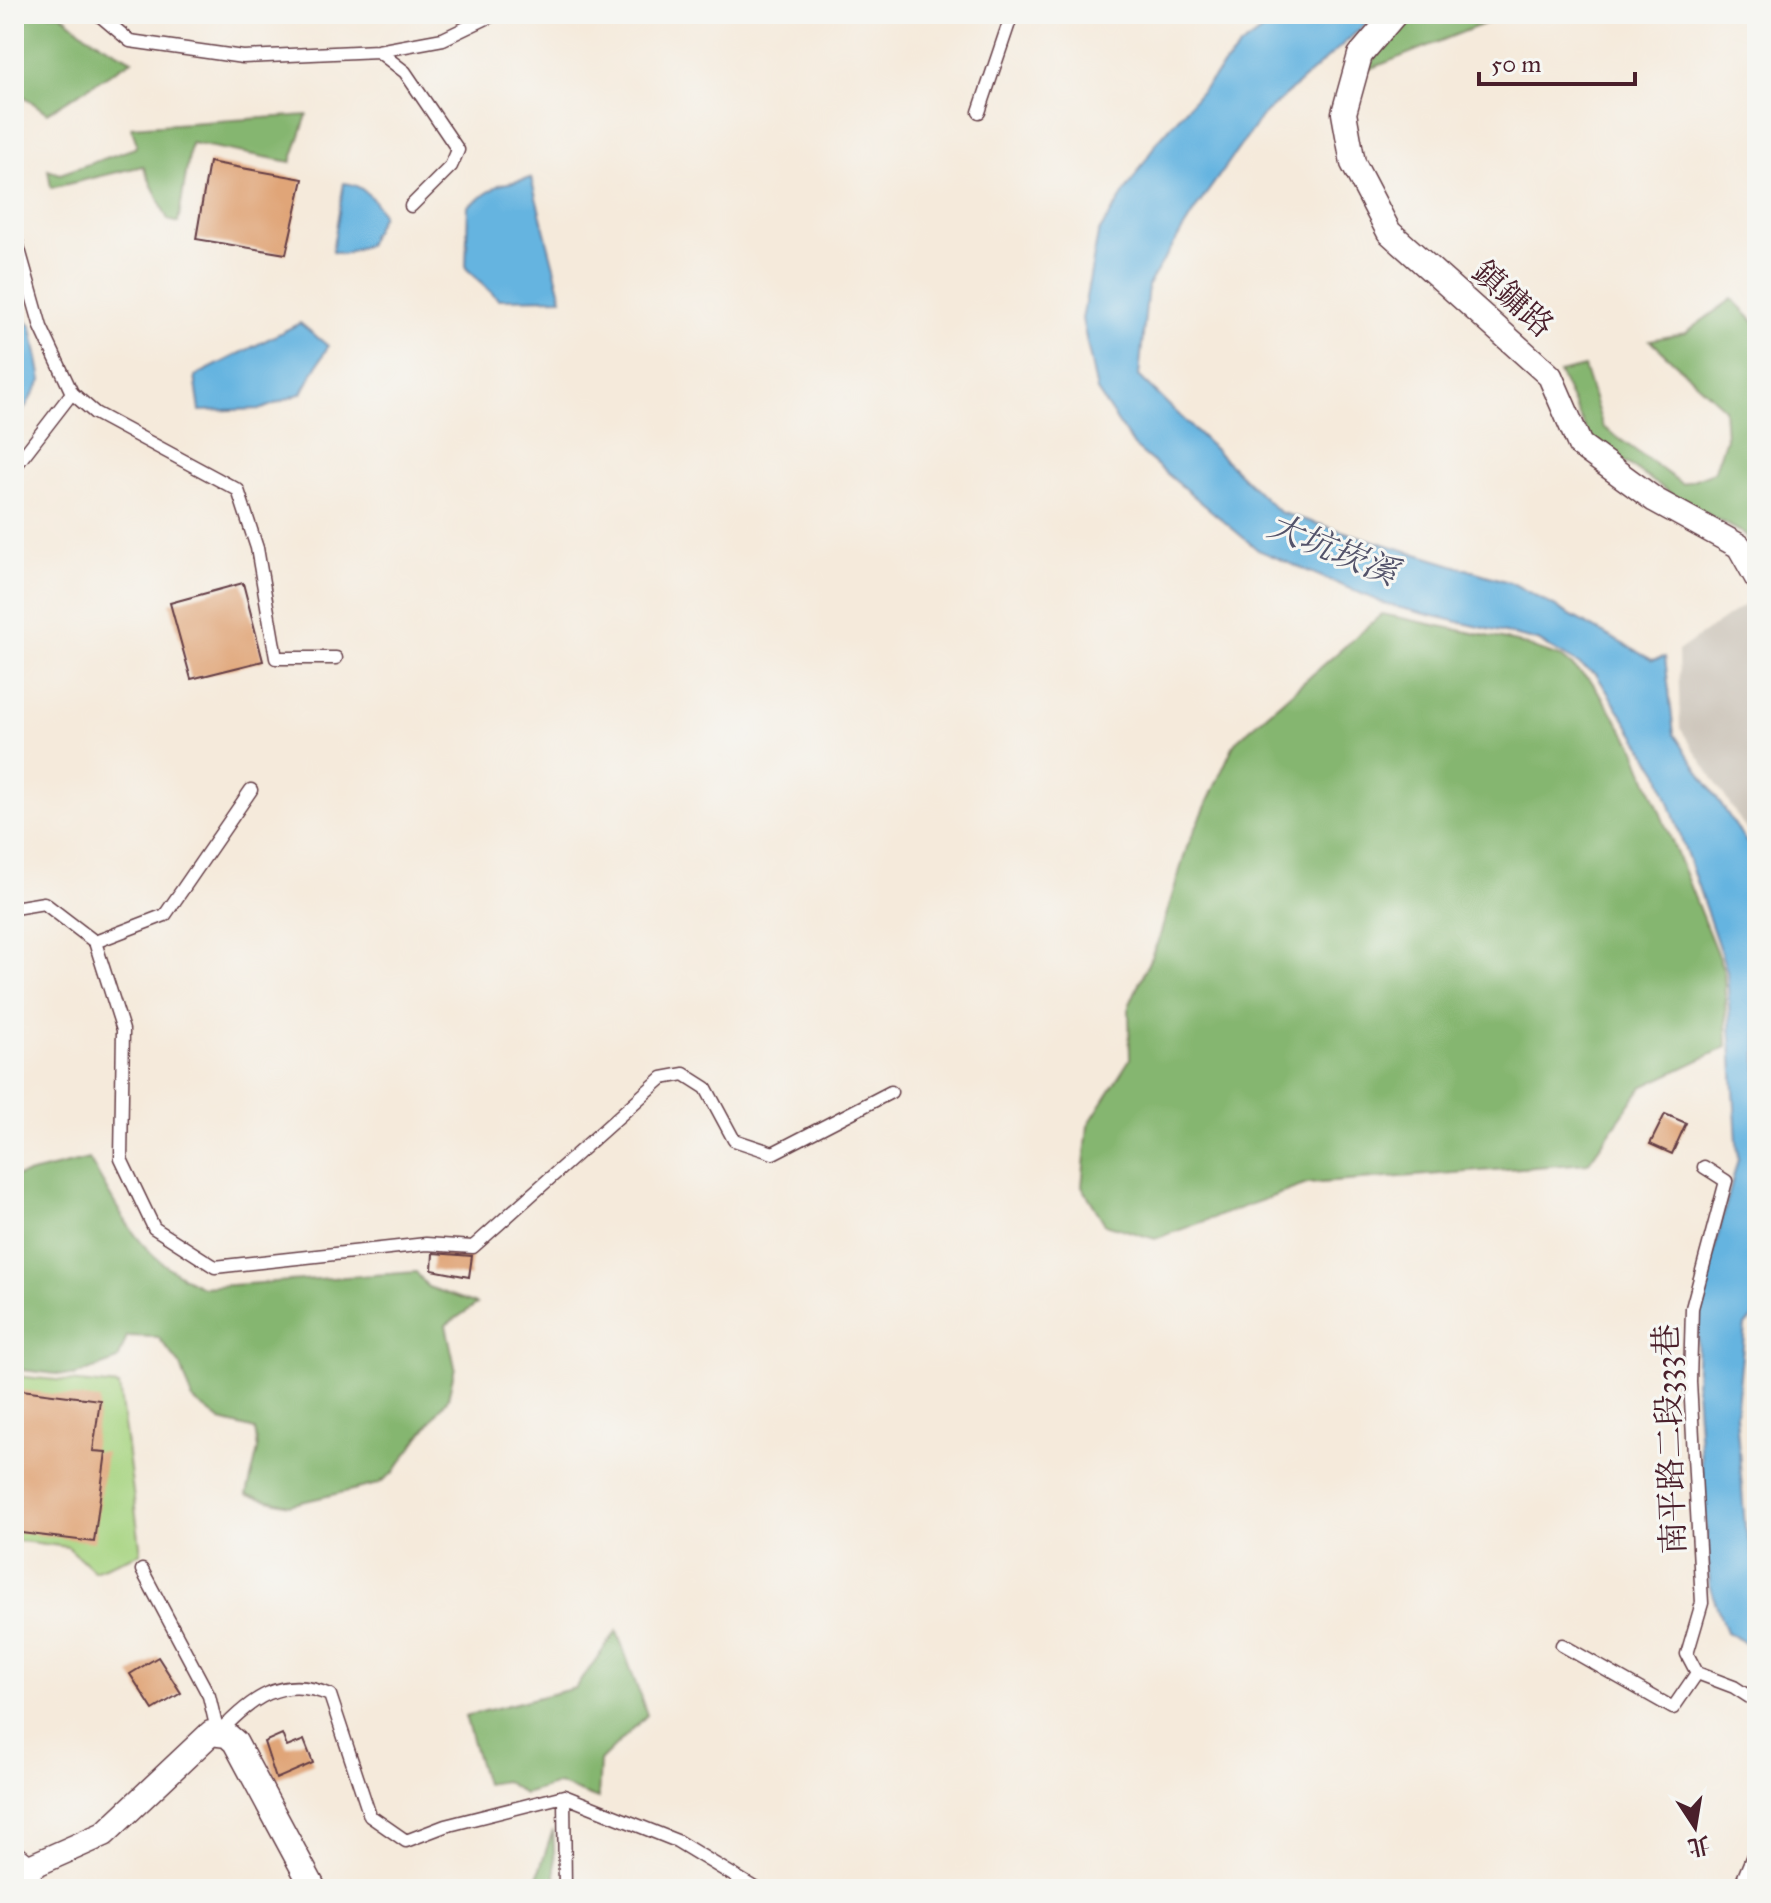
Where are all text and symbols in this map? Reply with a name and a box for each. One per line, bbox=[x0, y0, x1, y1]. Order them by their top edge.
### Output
scale bar bbox=[1479, 36, 1635, 86]
text: 50 m bbox=[1491, 49, 1541, 79]
street label: 鎮鏞路 bbox=[1464, 252, 1562, 346]
water label: 大坑崁溪 bbox=[1262, 505, 1407, 595]
street label: 南平路二段333巷 bbox=[1646, 1323, 1694, 1555]
north arrow bbox=[1655, 1787, 1735, 1867]
text: 北 bbox=[1685, 1831, 1713, 1862]

